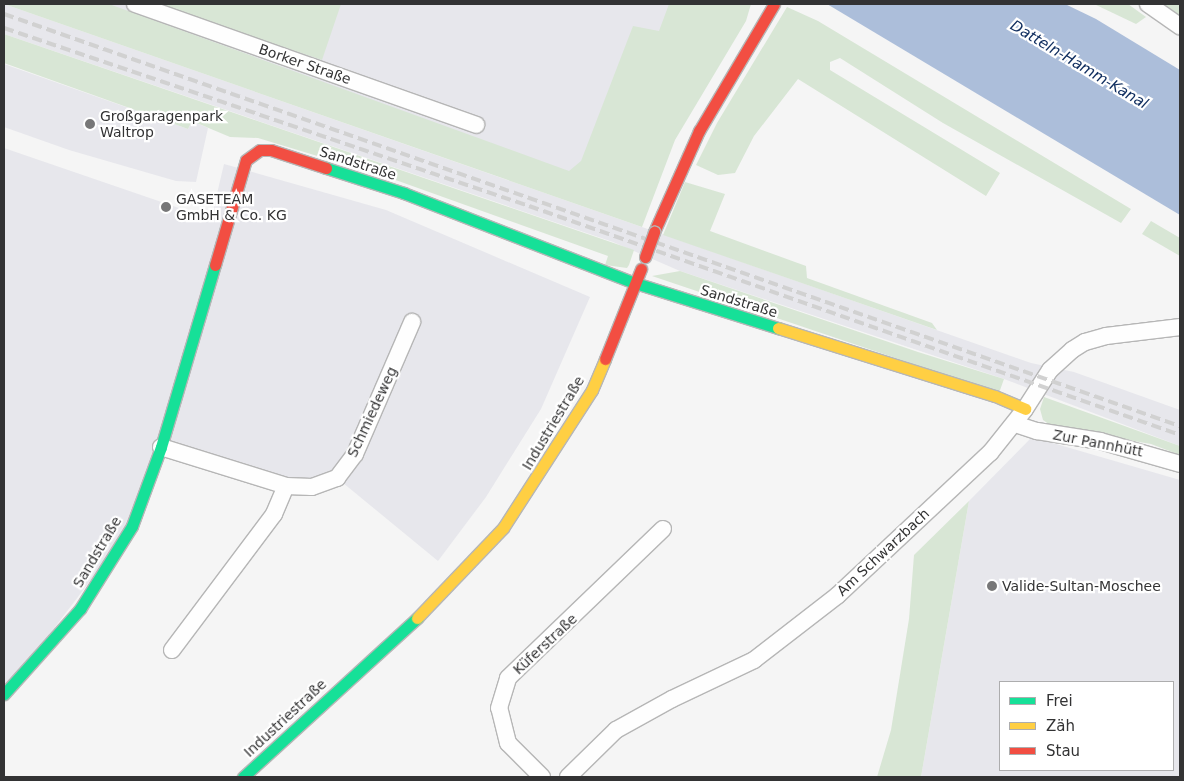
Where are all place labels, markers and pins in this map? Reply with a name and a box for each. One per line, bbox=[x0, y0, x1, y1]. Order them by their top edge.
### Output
place label: Großgaragenpark Waltrop bbox=[100, 108, 223, 140]
marker: Großgaragenpark Waltrop bbox=[84, 118, 96, 130]
place label: GASETEAM GmbH & Co. KG bbox=[176, 191, 287, 223]
marker: GASETEAM GmbH & Co. KG bbox=[160, 201, 172, 213]
place label: Valide-Sultan-Moschee bbox=[1002, 578, 1161, 594]
marker: Valide-Sultan-Moschee bbox=[986, 580, 998, 592]

